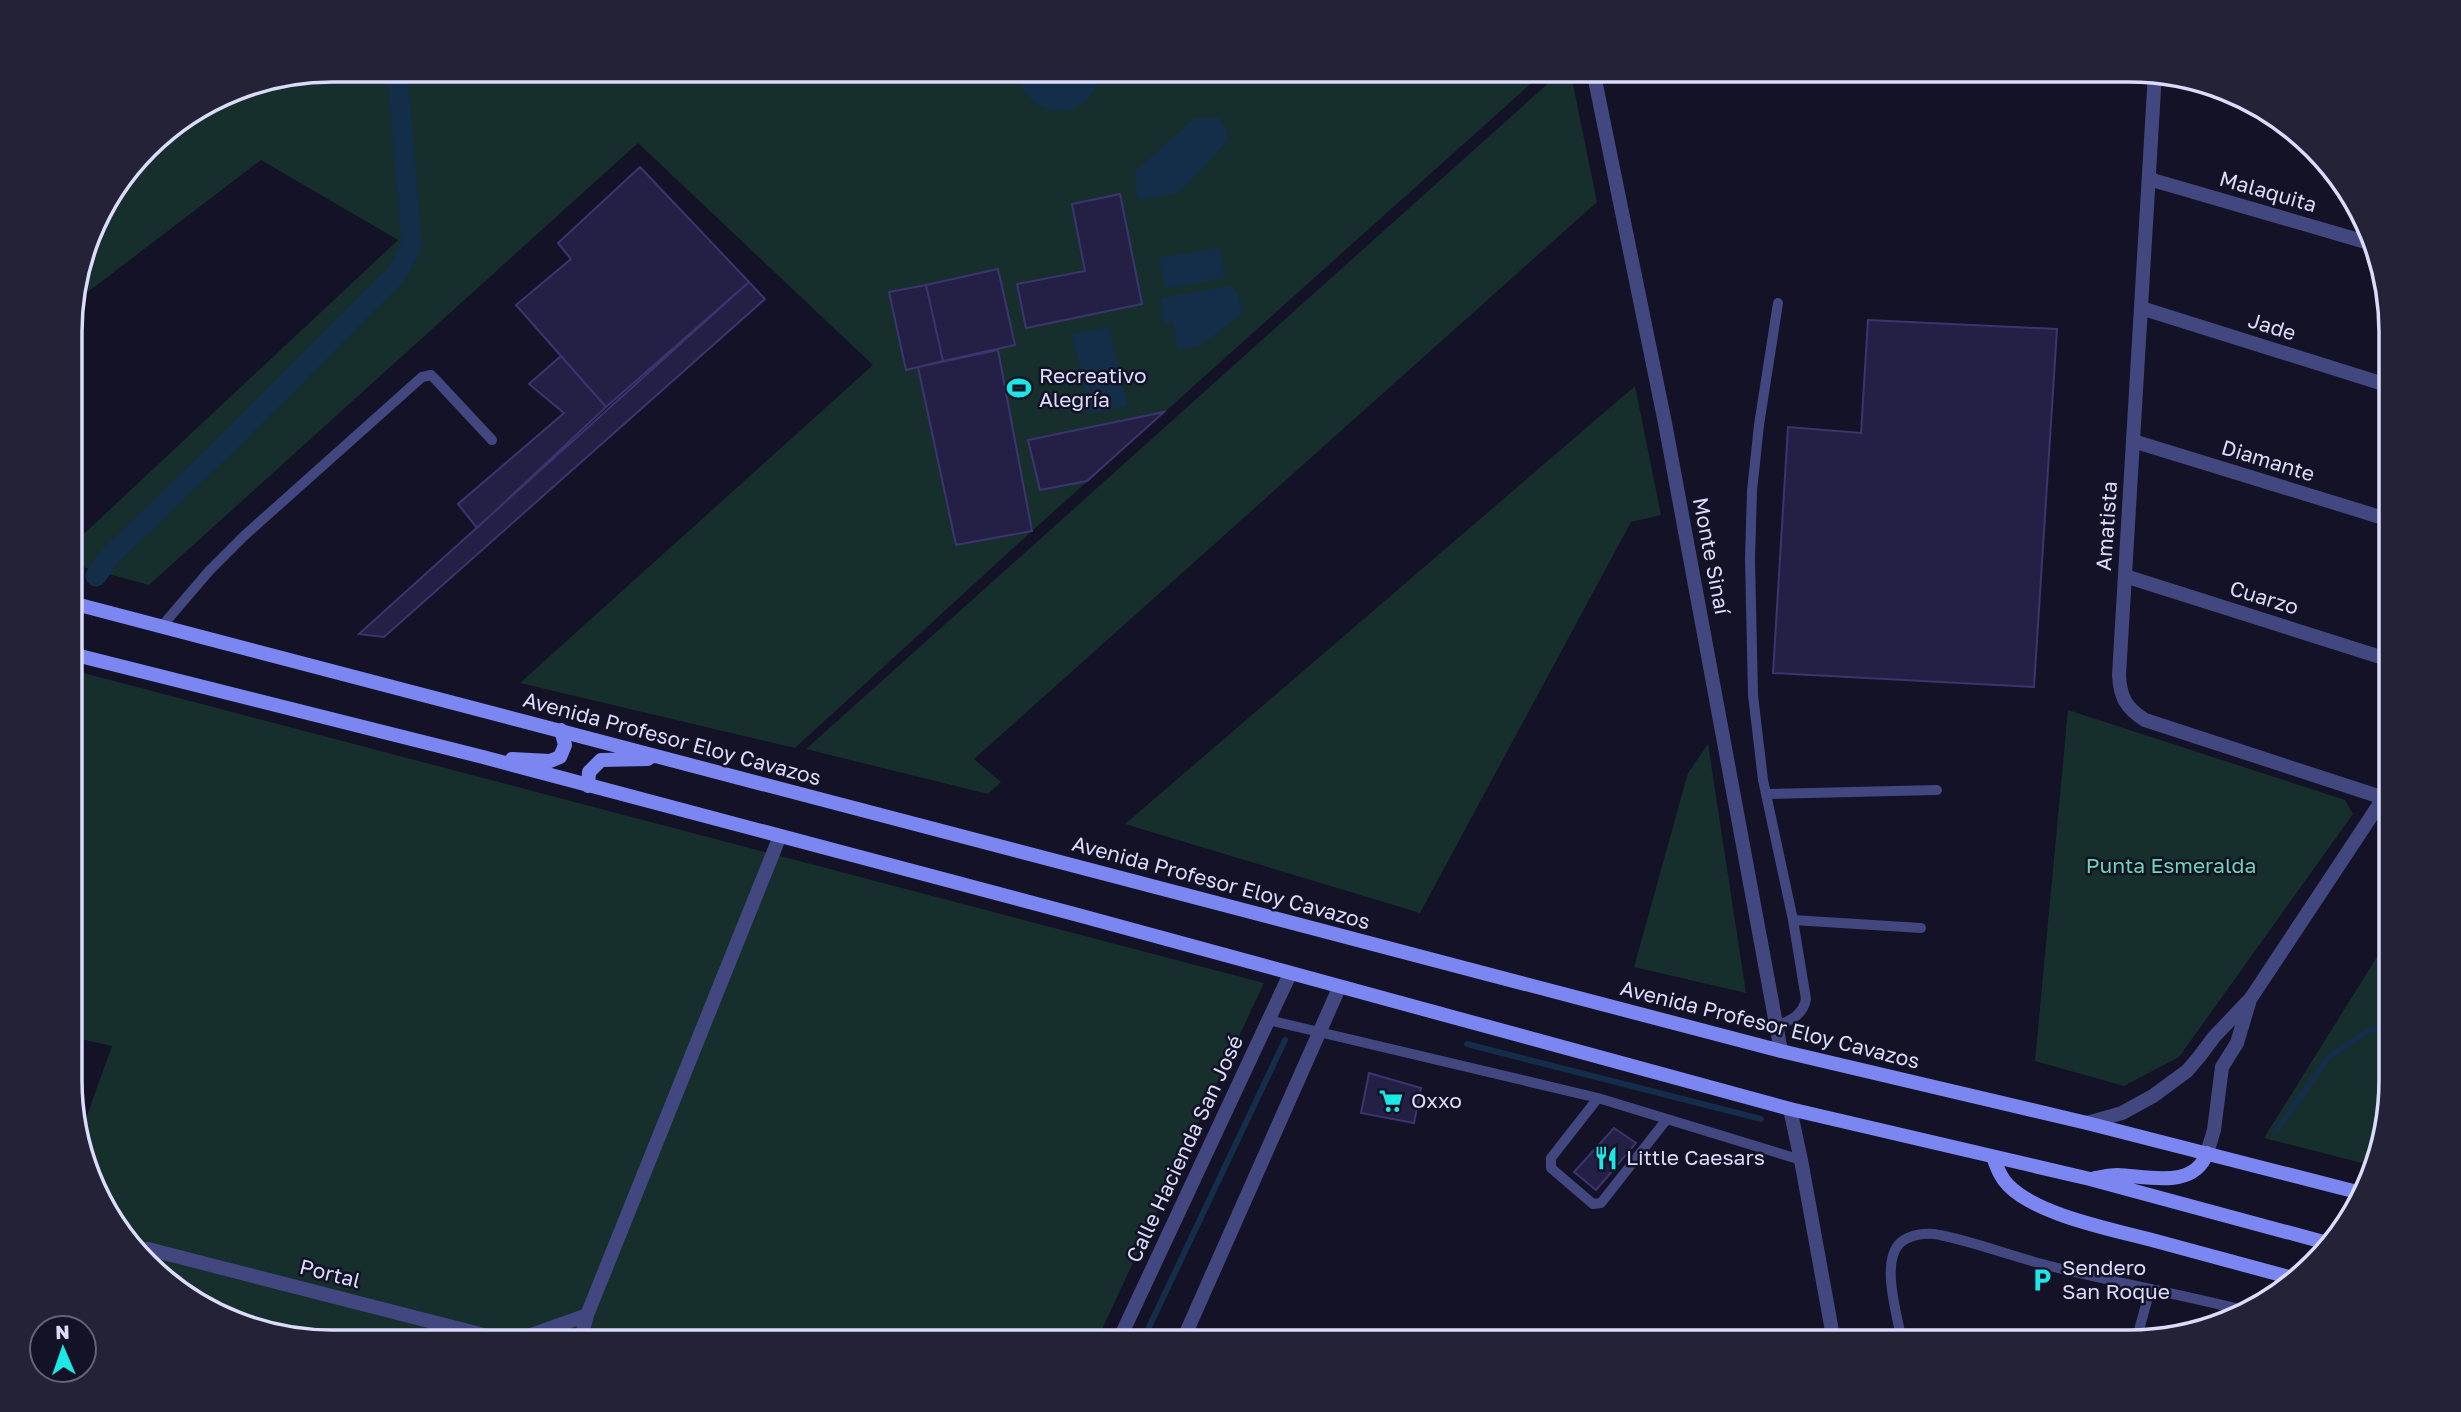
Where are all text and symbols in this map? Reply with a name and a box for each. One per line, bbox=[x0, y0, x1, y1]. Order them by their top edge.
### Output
street label: Malaquita bbox=[2217, 165, 2320, 217]
street label: Jade bbox=[2245, 307, 2299, 346]
place label: Recreativo Alegría bbox=[1039, 362, 1146, 412]
sports icon: Recreativo Alegría bbox=[1005, 374, 1033, 402]
street label: Diamante bbox=[2219, 434, 2318, 487]
street label: Amatista bbox=[2090, 480, 2122, 572]
street label: Monte Sinaí bbox=[1688, 495, 1736, 618]
street label: Cuarzo bbox=[2227, 574, 2302, 620]
street label: Avenida Profesor Eloy Cavazos bbox=[520, 686, 824, 790]
street label: Avenida Profesor Eloy Cavazos bbox=[1069, 830, 1373, 934]
park label: Punta Esmeralda bbox=[2086, 852, 2256, 878]
street label: Avenida Profesor Eloy Cavazos bbox=[1618, 974, 1923, 1074]
street label: Calle Hacienda San José bbox=[1120, 1031, 1248, 1266]
supermarket icon: Oxxo bbox=[1377, 1087, 1405, 1115]
place label: Oxxo bbox=[1411, 1087, 1462, 1113]
restaurant icon: Little Caesars bbox=[1592, 1144, 1620, 1172]
place label: Little Caesars bbox=[1626, 1144, 1765, 1170]
street label: Portal bbox=[297, 1253, 363, 1293]
place label: Sendero San Roque bbox=[2062, 1254, 2170, 1304]
parking icon: Sendero San Roque bbox=[2028, 1266, 2056, 1294]
north arrow bbox=[28, 1314, 98, 1384]
text: N bbox=[55, 1320, 70, 1343]

